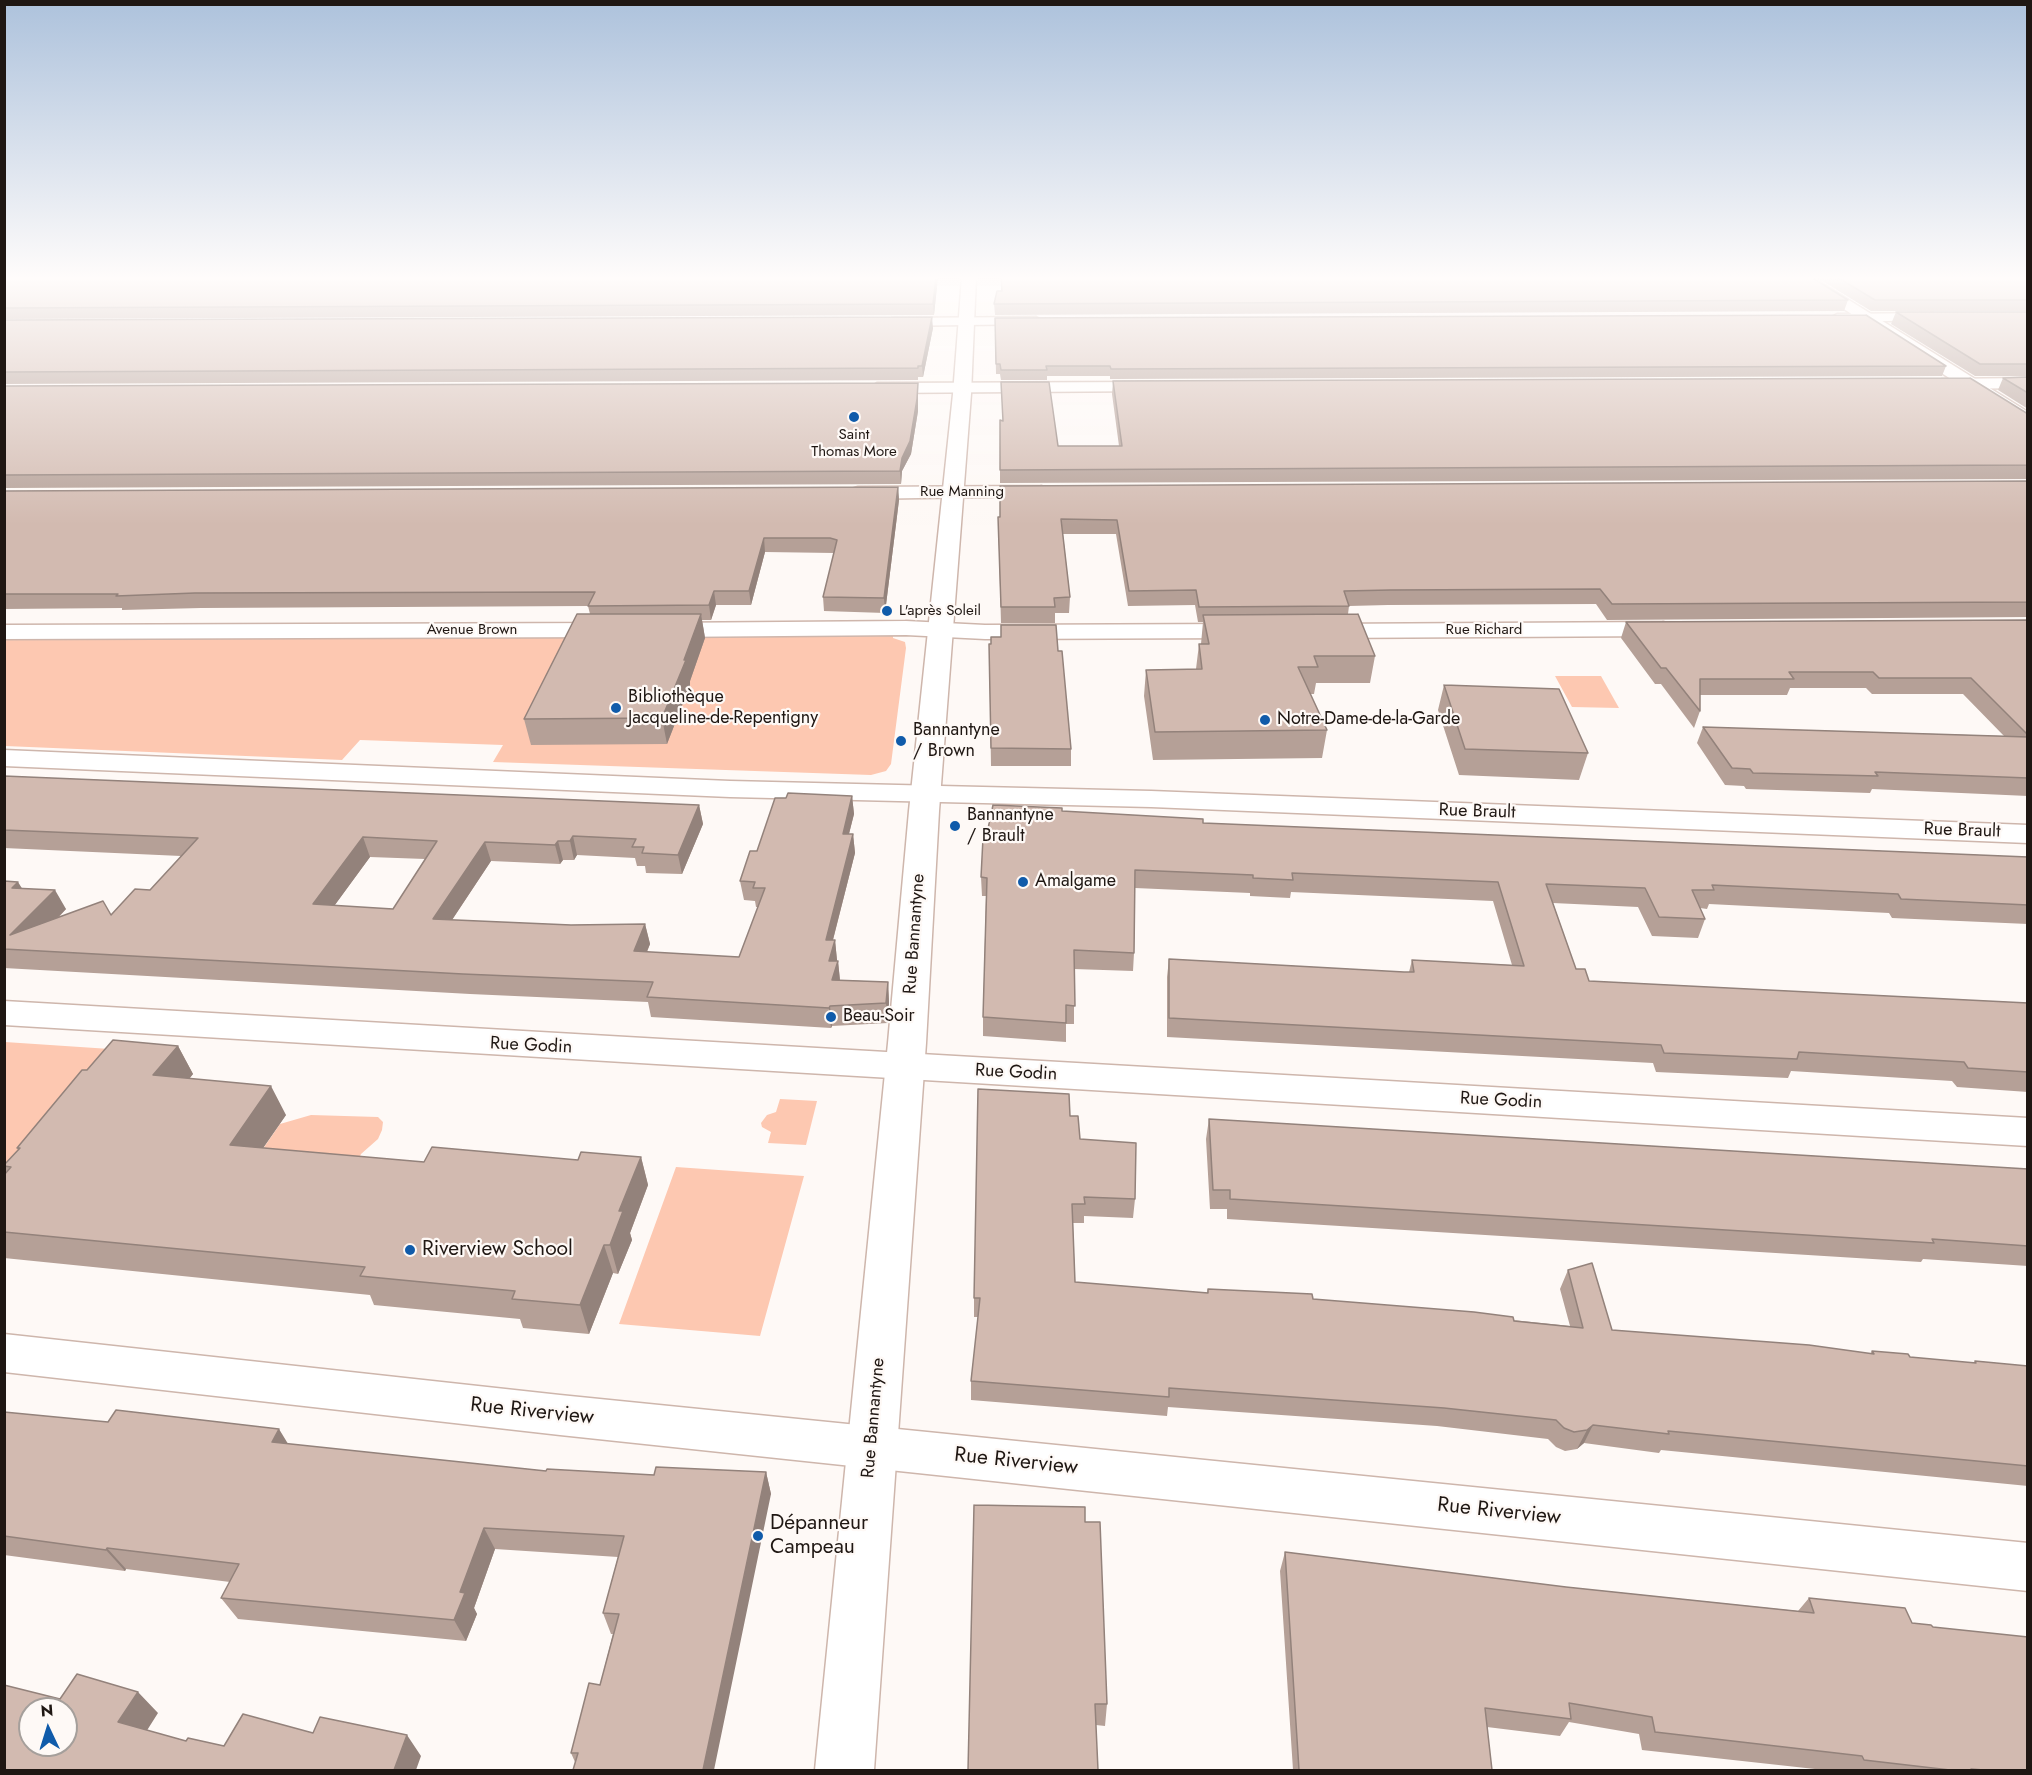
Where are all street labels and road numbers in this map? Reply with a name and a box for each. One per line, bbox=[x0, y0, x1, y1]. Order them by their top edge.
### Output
street label: Rue Manning bbox=[920, 483, 1004, 501]
street label: Avenue Brown bbox=[427, 621, 517, 639]
street label: Rue Richard bbox=[1446, 621, 1522, 639]
street label: Rue Brault bbox=[1438, 800, 1516, 824]
street label: Rue Brault bbox=[1923, 819, 2001, 843]
street label: Rue Bannantyne bbox=[900, 873, 930, 995]
street label: Rue Godin bbox=[489, 1033, 573, 1059]
street label: Rue Godin bbox=[974, 1060, 1058, 1086]
street label: Rue Godin bbox=[1459, 1088, 1543, 1114]
street label: Rue Bannantyne bbox=[858, 1357, 890, 1479]
street label: Rue Riverview bbox=[469, 1393, 595, 1431]
street label: Rue Riverview bbox=[953, 1443, 1079, 1481]
street label: Rue Riverview bbox=[1436, 1493, 1562, 1531]

